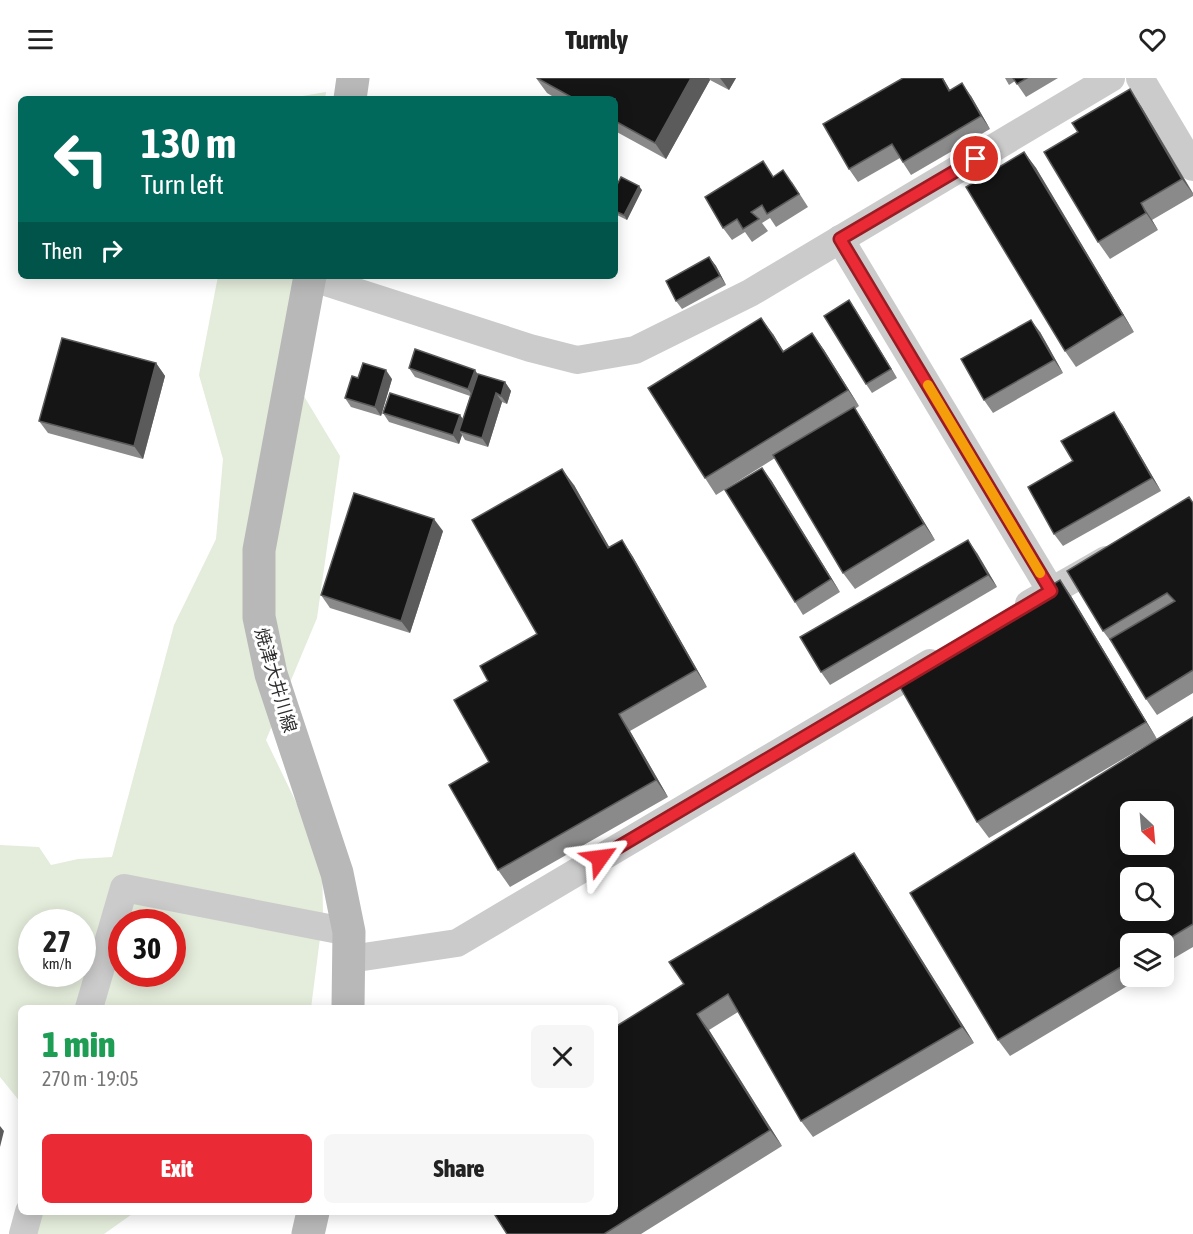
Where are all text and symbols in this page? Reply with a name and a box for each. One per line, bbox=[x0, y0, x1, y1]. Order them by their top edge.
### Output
icon: menu bbox=[24, 23, 57, 56]
icon: heart bbox=[1136, 23, 1169, 56]
text: Turnly bbox=[565, 24, 628, 55]
text: 130 m bbox=[141, 119, 236, 167]
icon: left bbox=[42, 120, 120, 198]
pin bbox=[950, 133, 1001, 184]
icon: arrive bbox=[959, 142, 992, 175]
text: Turn left bbox=[141, 169, 224, 200]
icon: right bbox=[95, 234, 128, 267]
text: Then bbox=[42, 238, 83, 264]
street label: 焼津大井川線 bbox=[251, 625, 301, 735]
north arrow bbox=[1120, 801, 1174, 855]
map controls bbox=[1120, 801, 1174, 987]
position arrow bbox=[568, 826, 632, 890]
button: search bbox=[1120, 867, 1174, 921]
speed limit sign: 30 bbox=[108, 909, 186, 987]
text: 27 bbox=[43, 924, 71, 958]
button: layers bbox=[1120, 933, 1174, 987]
text: km/h bbox=[42, 955, 72, 972]
text: 1 min bbox=[42, 1023, 116, 1065]
button: close bbox=[531, 1025, 594, 1088]
text: 270 m · 19:05 bbox=[42, 1067, 139, 1090]
button: Exit bbox=[42, 1134, 312, 1203]
button: Share bbox=[324, 1134, 594, 1203]

